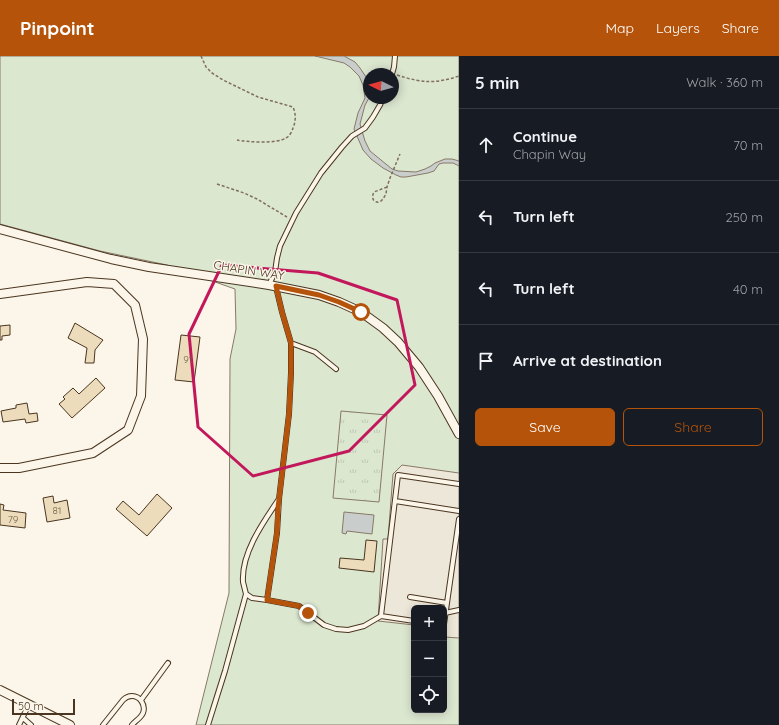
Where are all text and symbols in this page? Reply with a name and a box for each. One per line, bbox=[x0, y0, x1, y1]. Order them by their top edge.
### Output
text: Pinpoint bbox=[20, 16, 95, 40]
text: Map bbox=[605, 19, 634, 37]
text: Layers bbox=[656, 19, 700, 37]
text: Share bbox=[722, 19, 759, 37]
north arrow bbox=[363, 68, 399, 104]
text: 5 min bbox=[475, 72, 519, 93]
text: Walk · 360 m bbox=[686, 74, 763, 90]
text: Continue bbox=[513, 127, 577, 146]
icon: ahead bbox=[475, 134, 497, 156]
text: 70 m bbox=[733, 137, 763, 153]
text: Chapin Way bbox=[513, 146, 586, 162]
icon: left bbox=[475, 206, 497, 228]
text: Turn left bbox=[513, 207, 575, 226]
text: 250 m bbox=[726, 209, 763, 225]
street label: CHAPIN WAY bbox=[212, 257, 286, 283]
icon: left bbox=[475, 278, 497, 300]
text: Turn left bbox=[513, 279, 575, 298]
text: 40 m bbox=[733, 281, 763, 297]
route start bbox=[352, 303, 370, 321]
icon: arrive bbox=[475, 350, 497, 372]
text: Arrive at destination bbox=[513, 351, 662, 370]
house number: 91 bbox=[183, 353, 193, 366]
button: Save bbox=[475, 408, 615, 446]
button: Share bbox=[623, 408, 763, 446]
house number: 81 bbox=[52, 504, 62, 517]
house number: 79 bbox=[8, 513, 19, 526]
route end bbox=[299, 604, 317, 622]
map controls bbox=[411, 605, 447, 713]
button: + bbox=[411, 605, 447, 641]
button: − bbox=[411, 641, 447, 677]
button: locate bbox=[411, 677, 447, 713]
scale bar bbox=[12, 697, 75, 716]
text: 50 m bbox=[18, 699, 44, 713]

